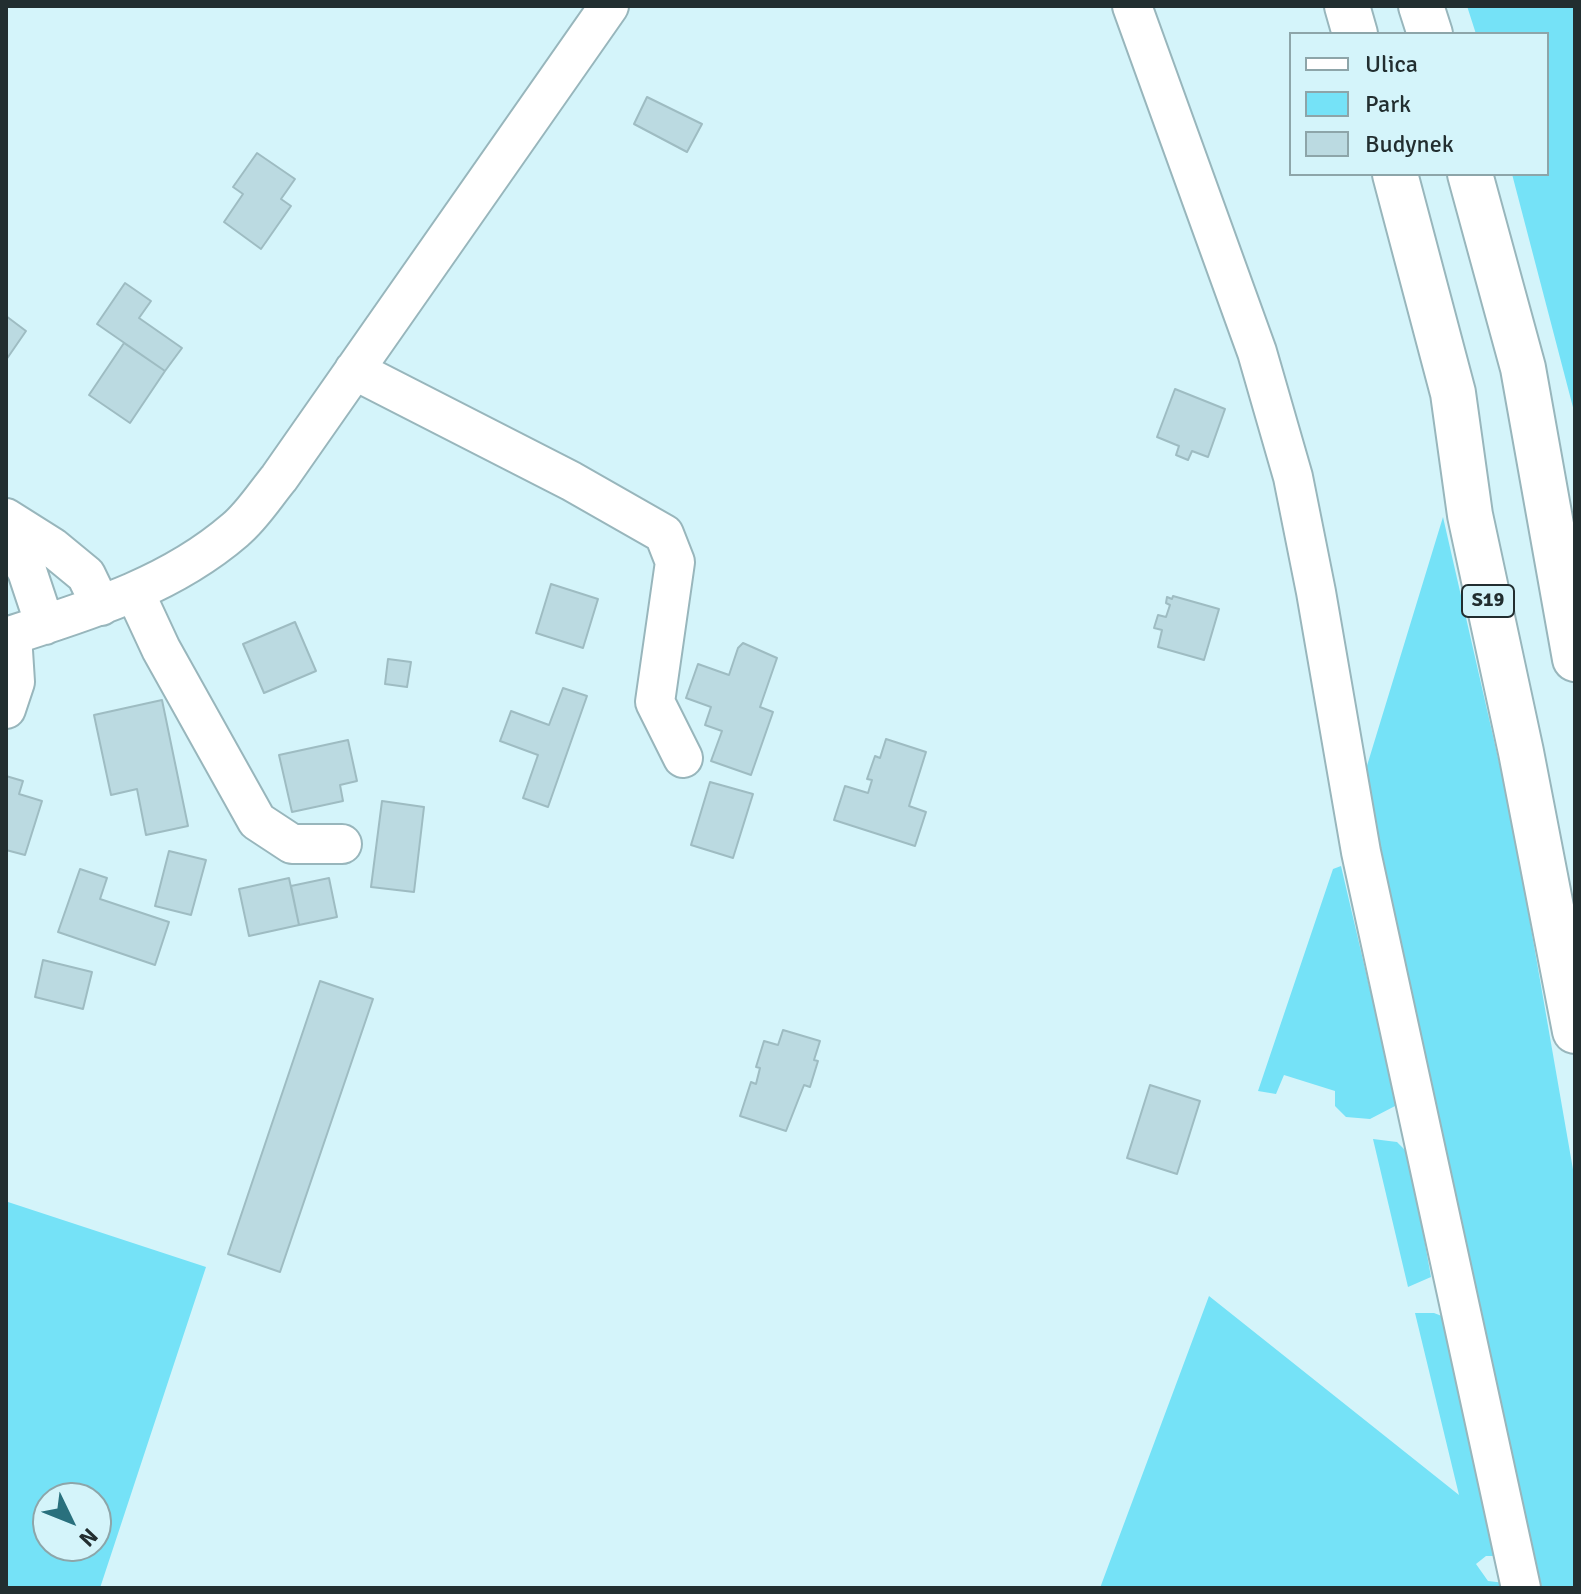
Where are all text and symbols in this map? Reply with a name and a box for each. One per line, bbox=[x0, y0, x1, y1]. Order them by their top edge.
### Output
legend bbox=[1289, 32, 1549, 176]
text: Ulica bbox=[1365, 49, 1418, 79]
text: Park bbox=[1365, 89, 1411, 119]
text: Budynek bbox=[1365, 129, 1454, 159]
road number: S19 bbox=[1462, 585, 1514, 617]
north arrow bbox=[32, 1482, 112, 1562]
text: N bbox=[73, 1523, 104, 1552]

